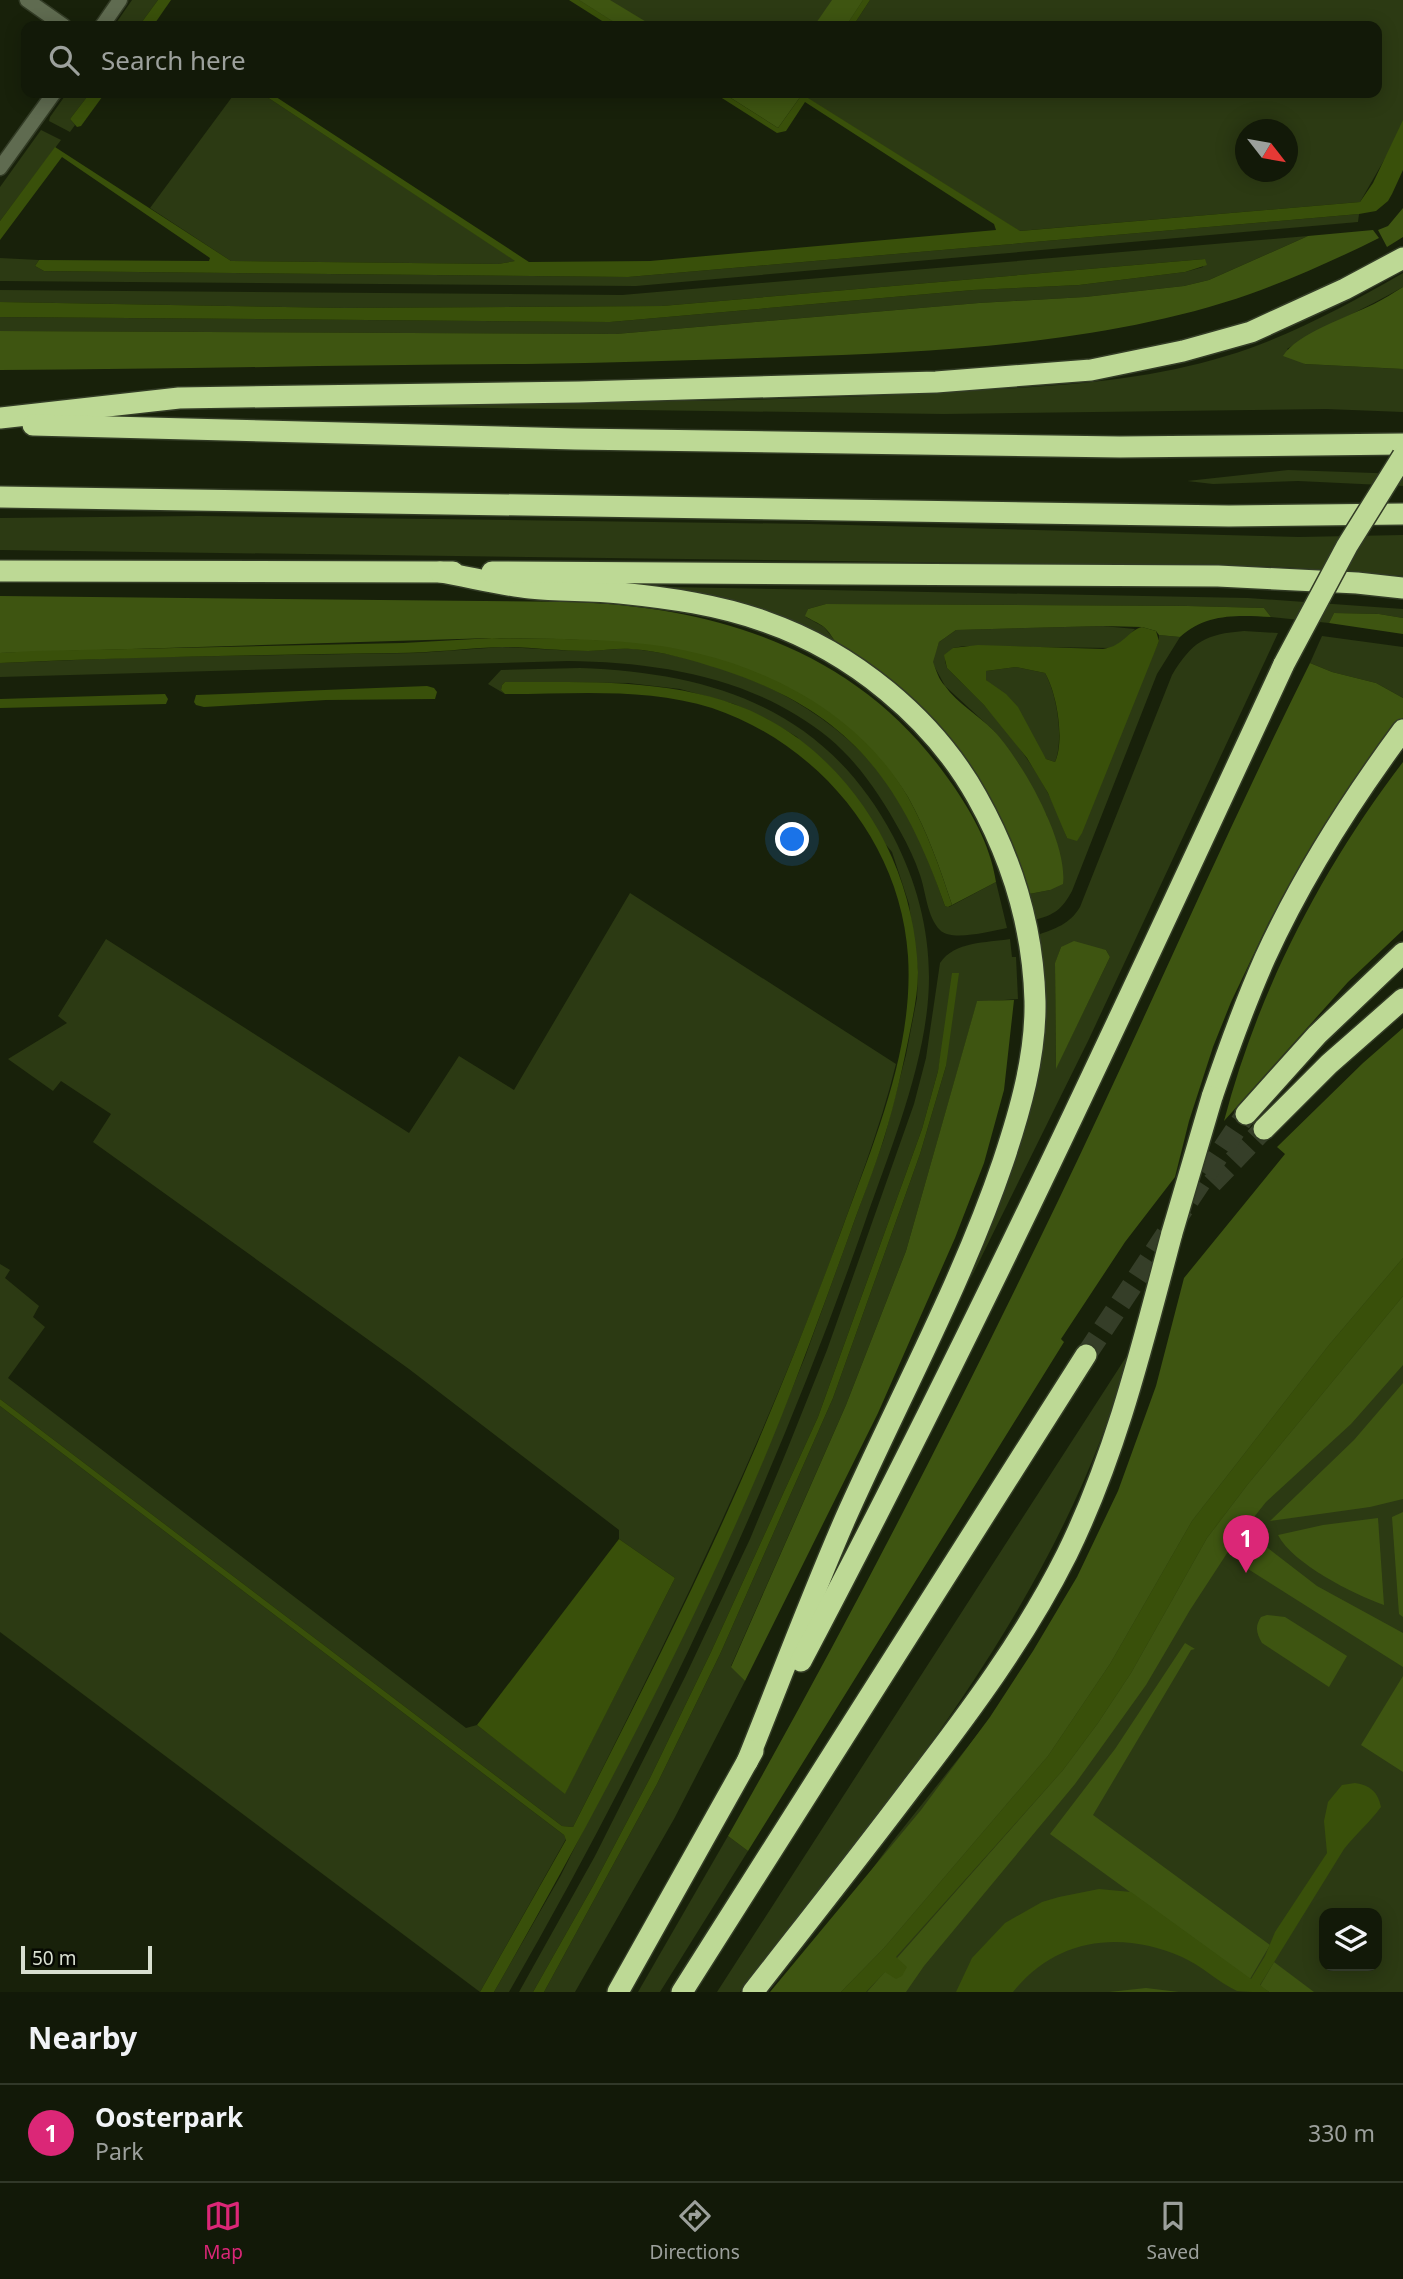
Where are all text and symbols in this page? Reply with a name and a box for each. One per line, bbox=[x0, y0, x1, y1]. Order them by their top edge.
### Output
search box bbox=[21, 21, 1382, 98]
icon: search bbox=[45, 41, 83, 79]
text: Search here bbox=[101, 42, 246, 78]
north arrow bbox=[1235, 119, 1298, 182]
your location bbox=[775, 822, 809, 856]
pin: 1 bbox=[1223, 1515, 1269, 1573]
map controls bbox=[1319, 1908, 1382, 1971]
button: layers bbox=[1319, 1908, 1382, 1971]
scale bar bbox=[21, 1943, 152, 1975]
text: 50 m bbox=[32, 1945, 76, 1971]
text: Nearby bbox=[28, 2017, 137, 2058]
text: Oosterpark bbox=[95, 2099, 243, 2135]
text: 1 bbox=[44, 2117, 58, 2149]
text: 330 m bbox=[1308, 2117, 1375, 2149]
text: Park bbox=[95, 2135, 144, 2167]
tab: Map bbox=[203, 2197, 243, 2265]
tab: Directions bbox=[650, 2197, 740, 2265]
tab: Saved bbox=[1146, 2197, 1200, 2265]

